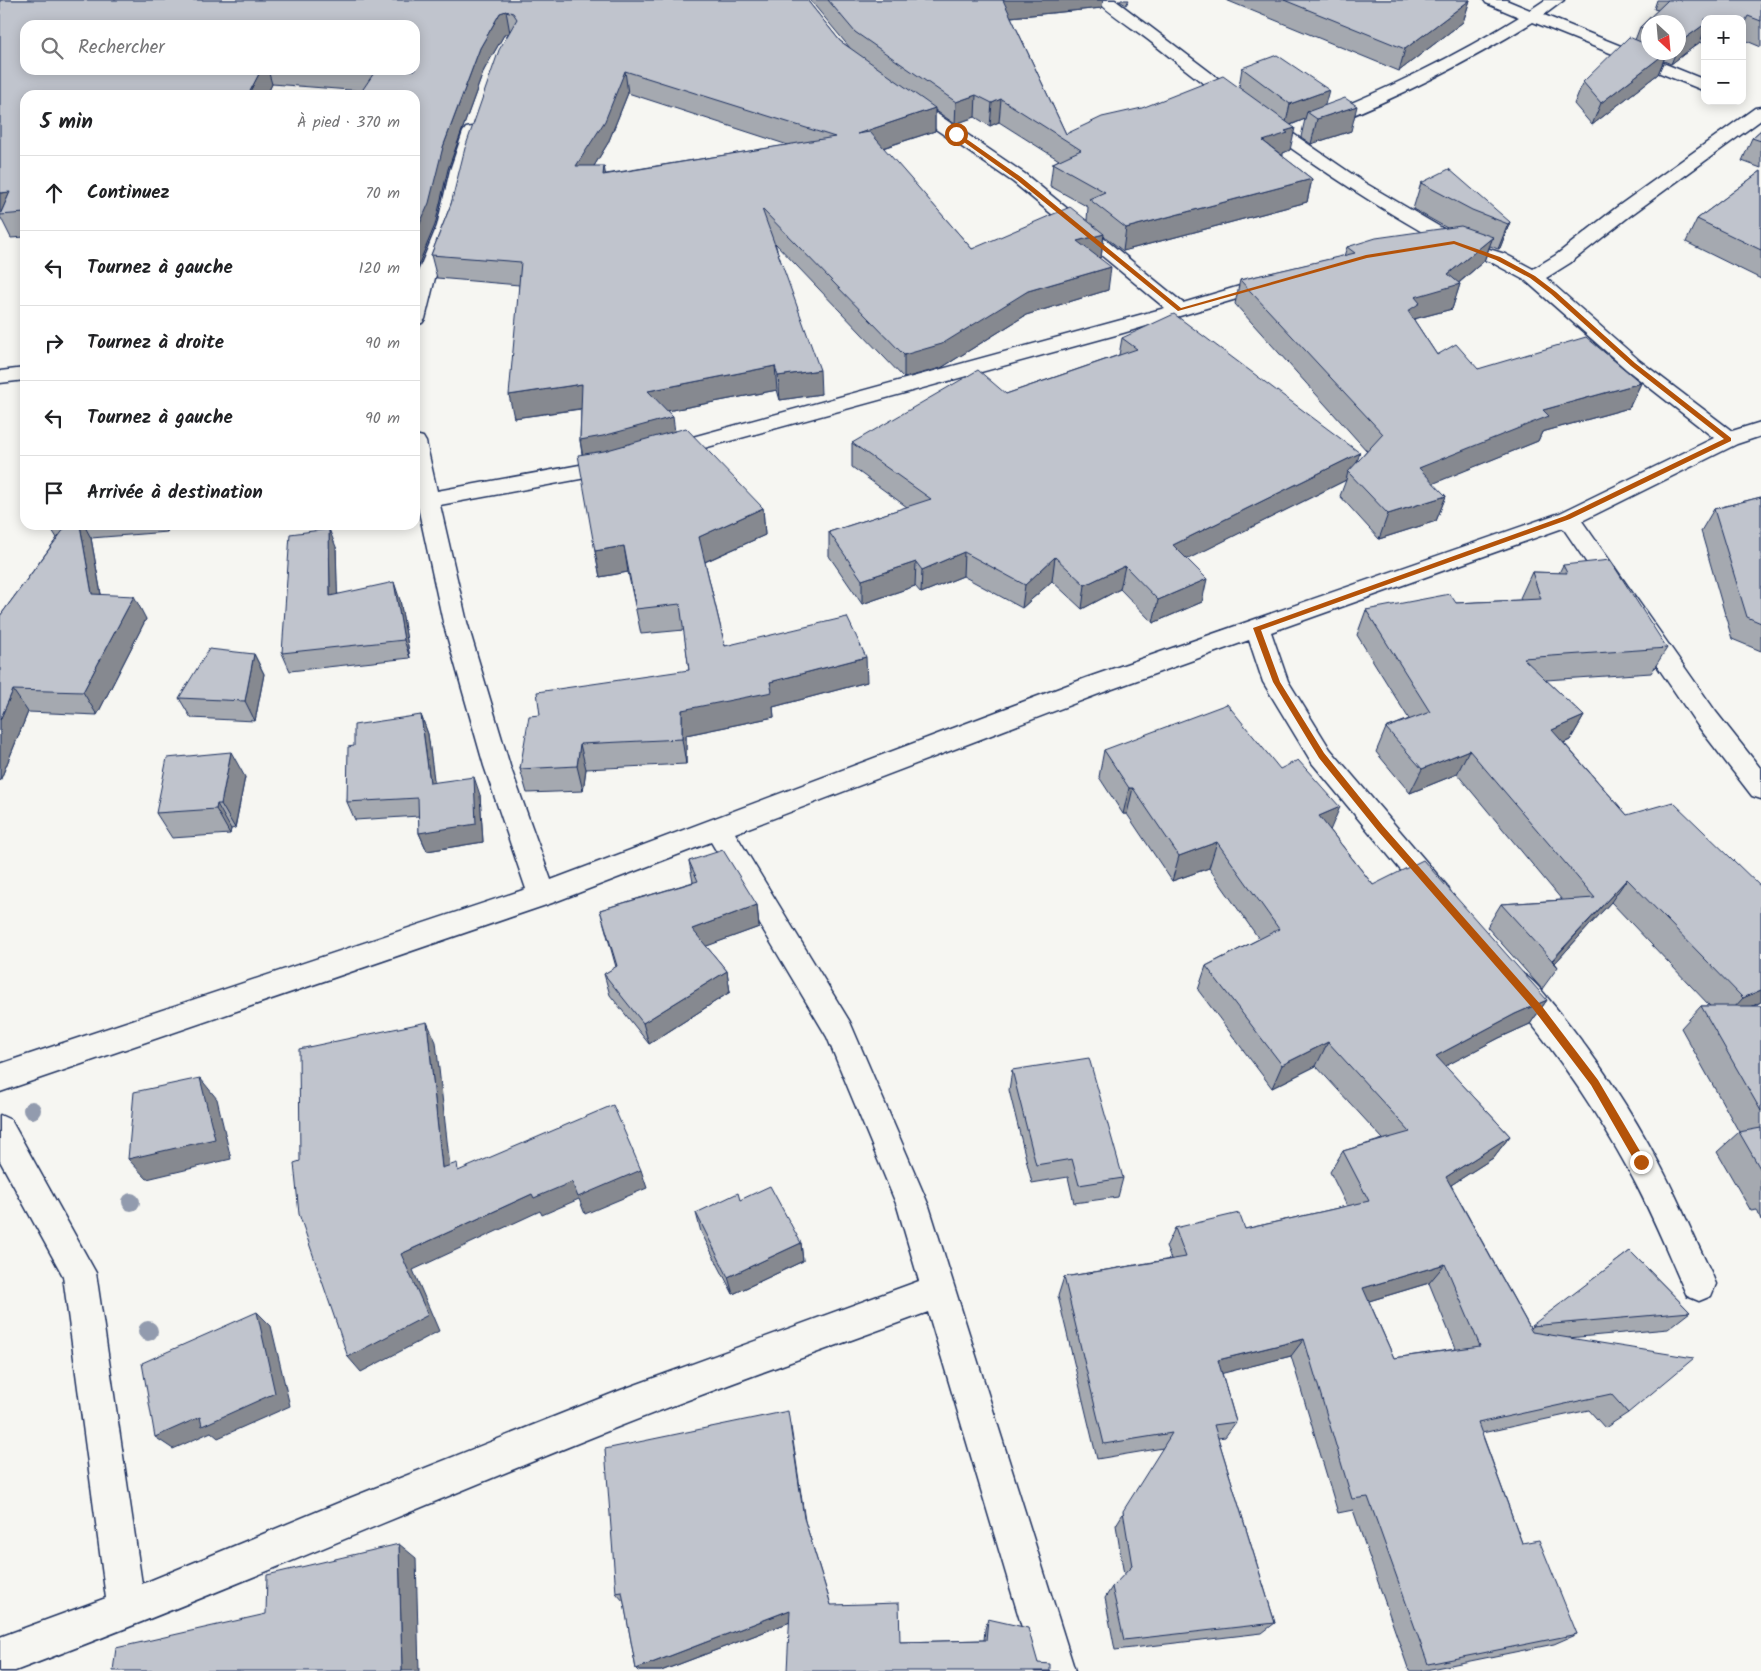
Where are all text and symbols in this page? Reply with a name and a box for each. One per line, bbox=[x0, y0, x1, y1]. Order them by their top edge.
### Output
north arrow bbox=[1641, 15, 1686, 60]
map controls bbox=[1701, 15, 1746, 105]
button: + bbox=[1701, 15, 1746, 60]
search box bbox=[20, 20, 420, 75]
text: Rechercher bbox=[78, 33, 165, 63]
icon: search bbox=[38, 34, 66, 62]
button: − bbox=[1701, 60, 1746, 105]
text: 5 min bbox=[40, 106, 93, 139]
text: À pied · 370 m bbox=[297, 110, 400, 135]
route start bbox=[945, 123, 968, 146]
text: Continuez bbox=[87, 178, 170, 208]
icon: ahead bbox=[40, 179, 68, 207]
text: 70 m bbox=[365, 181, 400, 206]
text: Tournez à gauche bbox=[87, 253, 233, 283]
icon: left bbox=[40, 254, 68, 282]
text: 120 m bbox=[359, 256, 400, 281]
text: Tournez à droite bbox=[87, 328, 224, 358]
icon: right bbox=[40, 329, 68, 357]
text: 90 m bbox=[365, 331, 400, 356]
text: Tournez à gauche bbox=[87, 403, 233, 433]
icon: left bbox=[40, 404, 68, 432]
text: 90 m bbox=[365, 406, 400, 431]
text: Arrivée à destination bbox=[87, 478, 263, 508]
icon: arrive bbox=[40, 479, 68, 507]
route end bbox=[1630, 1151, 1653, 1174]

